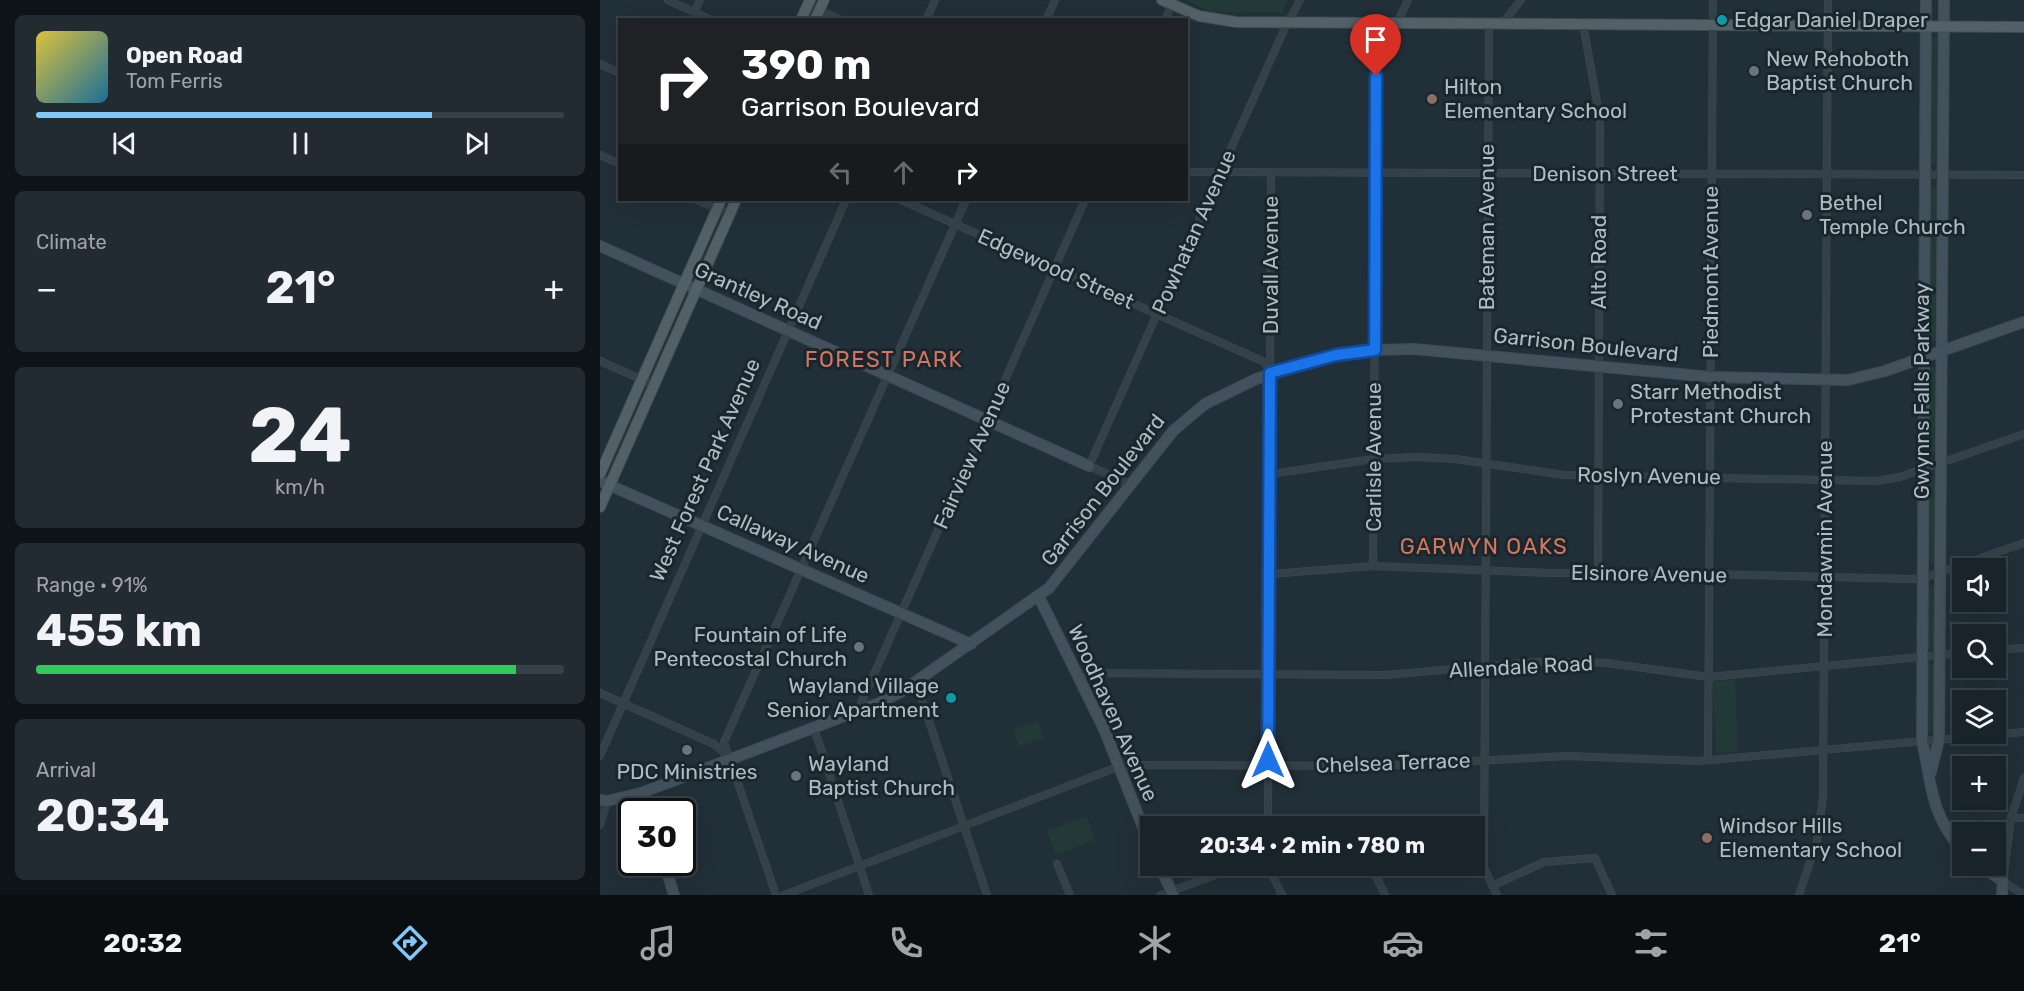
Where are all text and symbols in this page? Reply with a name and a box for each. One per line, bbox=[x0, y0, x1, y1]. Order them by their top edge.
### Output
place label: Edgar Daniel Draper bbox=[1734, 7, 1928, 32]
marker: Edgar Daniel Draper bbox=[1715, 13, 1729, 27]
pin bbox=[1350, 14, 1401, 76]
icon: arrive bbox=[1359, 23, 1392, 56]
text: 390 m bbox=[741, 40, 872, 90]
text: Open Road bbox=[126, 42, 243, 69]
icon: right bbox=[642, 42, 720, 120]
place label: New Rehoboth Baptist Church bbox=[1766, 46, 1913, 95]
marker: New Rehoboth Baptist Church bbox=[1747, 64, 1761, 78]
text: Tom Ferris bbox=[126, 69, 223, 93]
place label: Hilton Elementary School bbox=[1444, 74, 1627, 123]
text: Garrison Boulevard bbox=[741, 91, 980, 123]
marker: Hilton Elementary School bbox=[1425, 92, 1439, 106]
icon: previous bbox=[108, 127, 141, 160]
icon: pause bbox=[284, 127, 317, 160]
icon: next bbox=[460, 127, 493, 160]
street label: Bateman Avenue bbox=[1474, 144, 1499, 310]
street label: Powhatan Avenue bbox=[1146, 146, 1241, 318]
icon: left bbox=[824, 156, 857, 189]
icon: ahead bbox=[887, 156, 920, 189]
icon: right bbox=[950, 156, 983, 189]
street label: Denison Street bbox=[1532, 161, 1678, 186]
street label: Piedmont Avenue bbox=[1698, 186, 1723, 358]
place label: Bethel Temple Church bbox=[1819, 190, 1966, 239]
street label: Duvall Avenue bbox=[1258, 196, 1283, 334]
marker: Bethel Temple Church bbox=[1800, 208, 1814, 222]
street label: Alto Road bbox=[1586, 215, 1611, 309]
street label: Edgewood Street bbox=[974, 223, 1138, 314]
text: Climate bbox=[36, 230, 107, 254]
street label: Grantley Road bbox=[691, 256, 826, 335]
text: 21° bbox=[265, 261, 336, 314]
text: − bbox=[36, 269, 57, 308]
text: + bbox=[543, 269, 564, 308]
street label: Gwynns Falls Parkway bbox=[1909, 282, 1934, 499]
street label: Garrison Boulevard bbox=[1492, 322, 1680, 367]
district label: FOREST PARK bbox=[805, 346, 963, 373]
street label: West Forest Park Avenue bbox=[644, 354, 765, 585]
street label: Fairview Avenue bbox=[928, 377, 1015, 533]
place label: Starr Methodist Protestant Church bbox=[1630, 379, 1811, 428]
street label: Carlisle Avenue bbox=[1361, 382, 1386, 532]
text: 24 bbox=[248, 389, 352, 482]
marker: Starr Methodist Protestant Church bbox=[1611, 397, 1625, 411]
street label: Garrison Boulevard bbox=[1036, 409, 1170, 571]
street label: Mondawmin Avenue bbox=[1812, 441, 1837, 637]
street label: Roslyn Avenue bbox=[1577, 462, 1721, 489]
text: km/h bbox=[275, 475, 325, 499]
street label: Callaway Avenue bbox=[713, 499, 873, 588]
district label: GARWYN OAKS bbox=[1400, 533, 1568, 560]
map controls bbox=[1952, 558, 2006, 876]
button: sound bbox=[1952, 558, 2006, 612]
street label: Elsinore Avenue bbox=[1571, 560, 1727, 587]
text: Range · 91% bbox=[36, 573, 147, 597]
text: 455 km bbox=[36, 604, 202, 657]
street label: Woodhaven Avenue bbox=[1063, 620, 1164, 805]
place label: Fountain of Life Pentecostal Church bbox=[653, 622, 847, 671]
button: search bbox=[1952, 624, 2006, 678]
marker: Fountain of Life Pentecostal Church bbox=[852, 640, 866, 654]
street label: Allendale Road bbox=[1448, 650, 1594, 683]
place label: Wayland Village Senior Apartment bbox=[767, 673, 939, 722]
button: layers bbox=[1952, 690, 2006, 744]
marker: Wayland Village Senior Apartment bbox=[944, 691, 958, 705]
position arrow bbox=[1236, 728, 1300, 792]
marker: PDC Ministries bbox=[680, 743, 694, 757]
street label: Chelsea Terrace bbox=[1315, 747, 1471, 778]
place label: Wayland Baptist Church bbox=[808, 751, 955, 800]
button: + bbox=[1952, 756, 2006, 810]
text: Arrival bbox=[36, 758, 96, 782]
place label: PDC Ministries bbox=[616, 759, 758, 784]
marker: Wayland Baptist Church bbox=[789, 769, 803, 783]
text: 20:34 bbox=[36, 789, 169, 842]
speed limit sign: 30 bbox=[618, 798, 696, 876]
place label: Windsor Hills Elementary School bbox=[1719, 813, 1902, 862]
button: − bbox=[1952, 822, 2006, 876]
marker: Windsor Hills Elementary School bbox=[1700, 831, 1714, 845]
text: 20:34 · 2 min · 780 m bbox=[1200, 832, 1425, 859]
icon: directions bbox=[389, 922, 431, 964]
icon: music bbox=[637, 922, 679, 964]
icon: phone bbox=[885, 922, 927, 964]
icon: climate bbox=[1134, 922, 1176, 964]
icon: car bbox=[1382, 922, 1424, 964]
icon: filters bbox=[1630, 922, 1672, 964]
text: 20:32 bbox=[103, 927, 182, 959]
text: 21° bbox=[1879, 927, 1921, 959]

